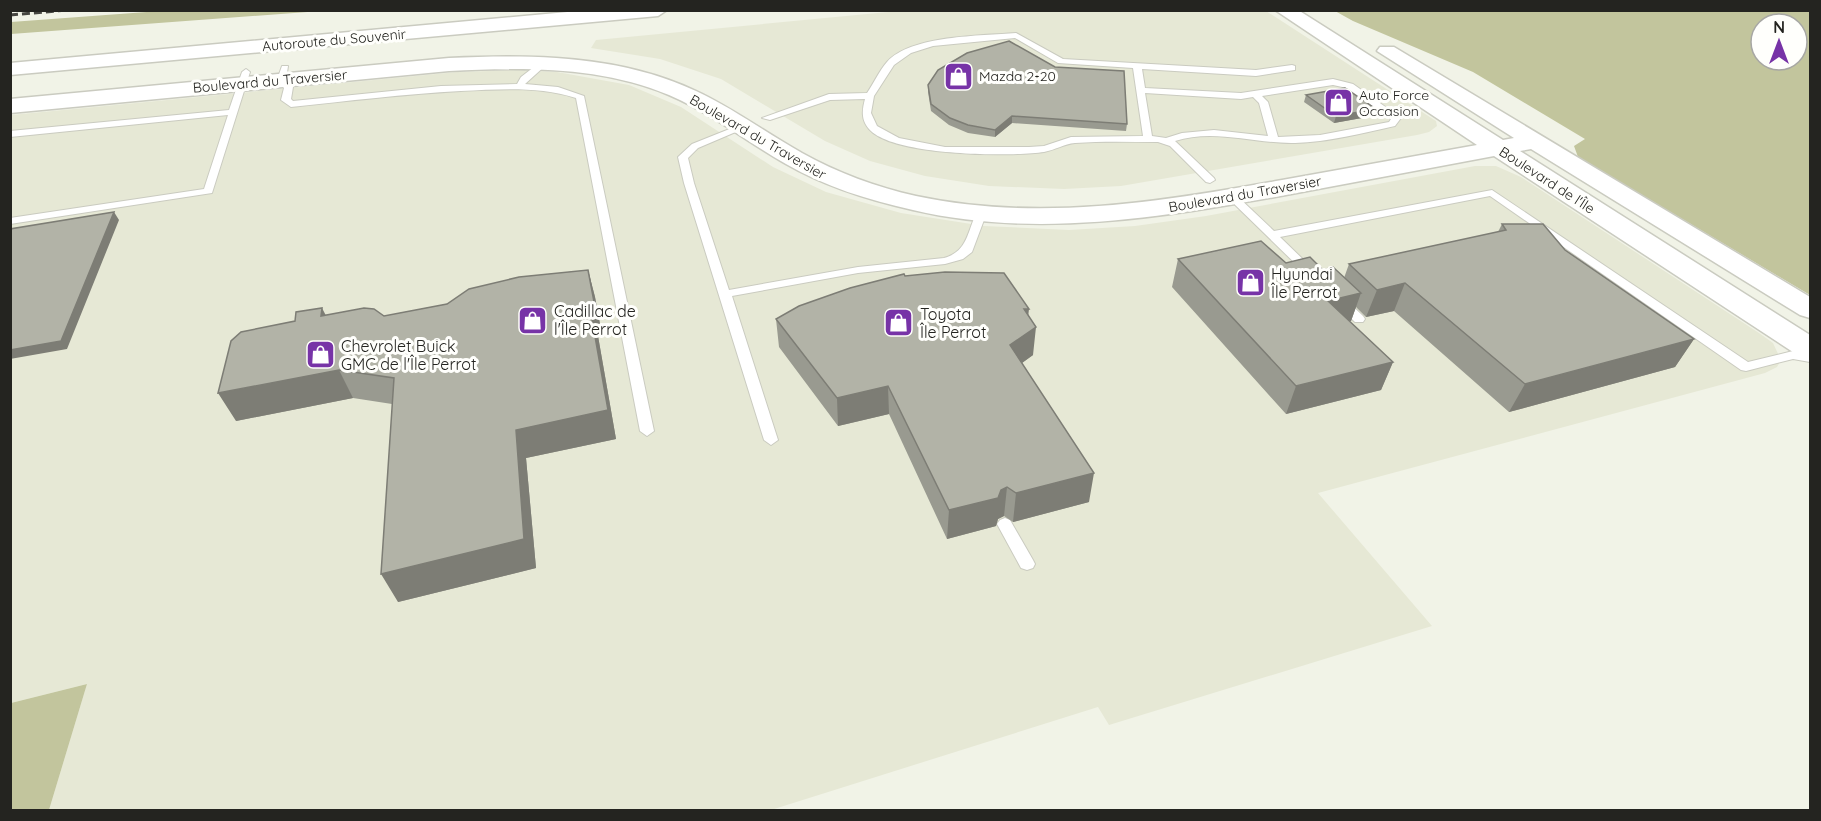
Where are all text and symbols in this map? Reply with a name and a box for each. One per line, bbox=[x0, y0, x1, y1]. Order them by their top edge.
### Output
north arrow bbox=[1749, 12, 1809, 72]
text: N bbox=[1773, 17, 1785, 37]
street label: Autoroute du Souvenir bbox=[261, 25, 407, 55]
shop icon: Mazda 2-20 bbox=[942, 60, 974, 92]
street label: Boulevard du Traversier bbox=[192, 65, 349, 97]
place label: Mazda 2-20 bbox=[979, 67, 1056, 85]
place label: Auto Force Occasion bbox=[1359, 86, 1429, 120]
shop icon: Auto Force Occasion bbox=[1322, 87, 1354, 119]
street label: Boulevard du Traversier bbox=[686, 90, 830, 184]
street label: Boulevard de l'Île bbox=[1496, 142, 1598, 218]
street label: Boulevard du Traversier bbox=[1167, 172, 1323, 216]
place label: Hyundai Île Perrot bbox=[1271, 264, 1337, 302]
shop icon: Hyundai Île Perrot bbox=[1234, 267, 1266, 299]
place label: Cadillac de l'Île Perrot bbox=[554, 301, 636, 339]
shop icon: Cadillac de l'Île Perrot bbox=[517, 304, 549, 336]
place label: Toyota Île Perrot bbox=[920, 304, 986, 342]
shop icon: Toyota Île Perrot bbox=[883, 307, 915, 339]
place label: Chevrolet Buick GMC de l'Île Perrot bbox=[341, 336, 476, 374]
shop icon: Chevrolet Buick GMC de l'Île Perrot bbox=[304, 339, 336, 371]

